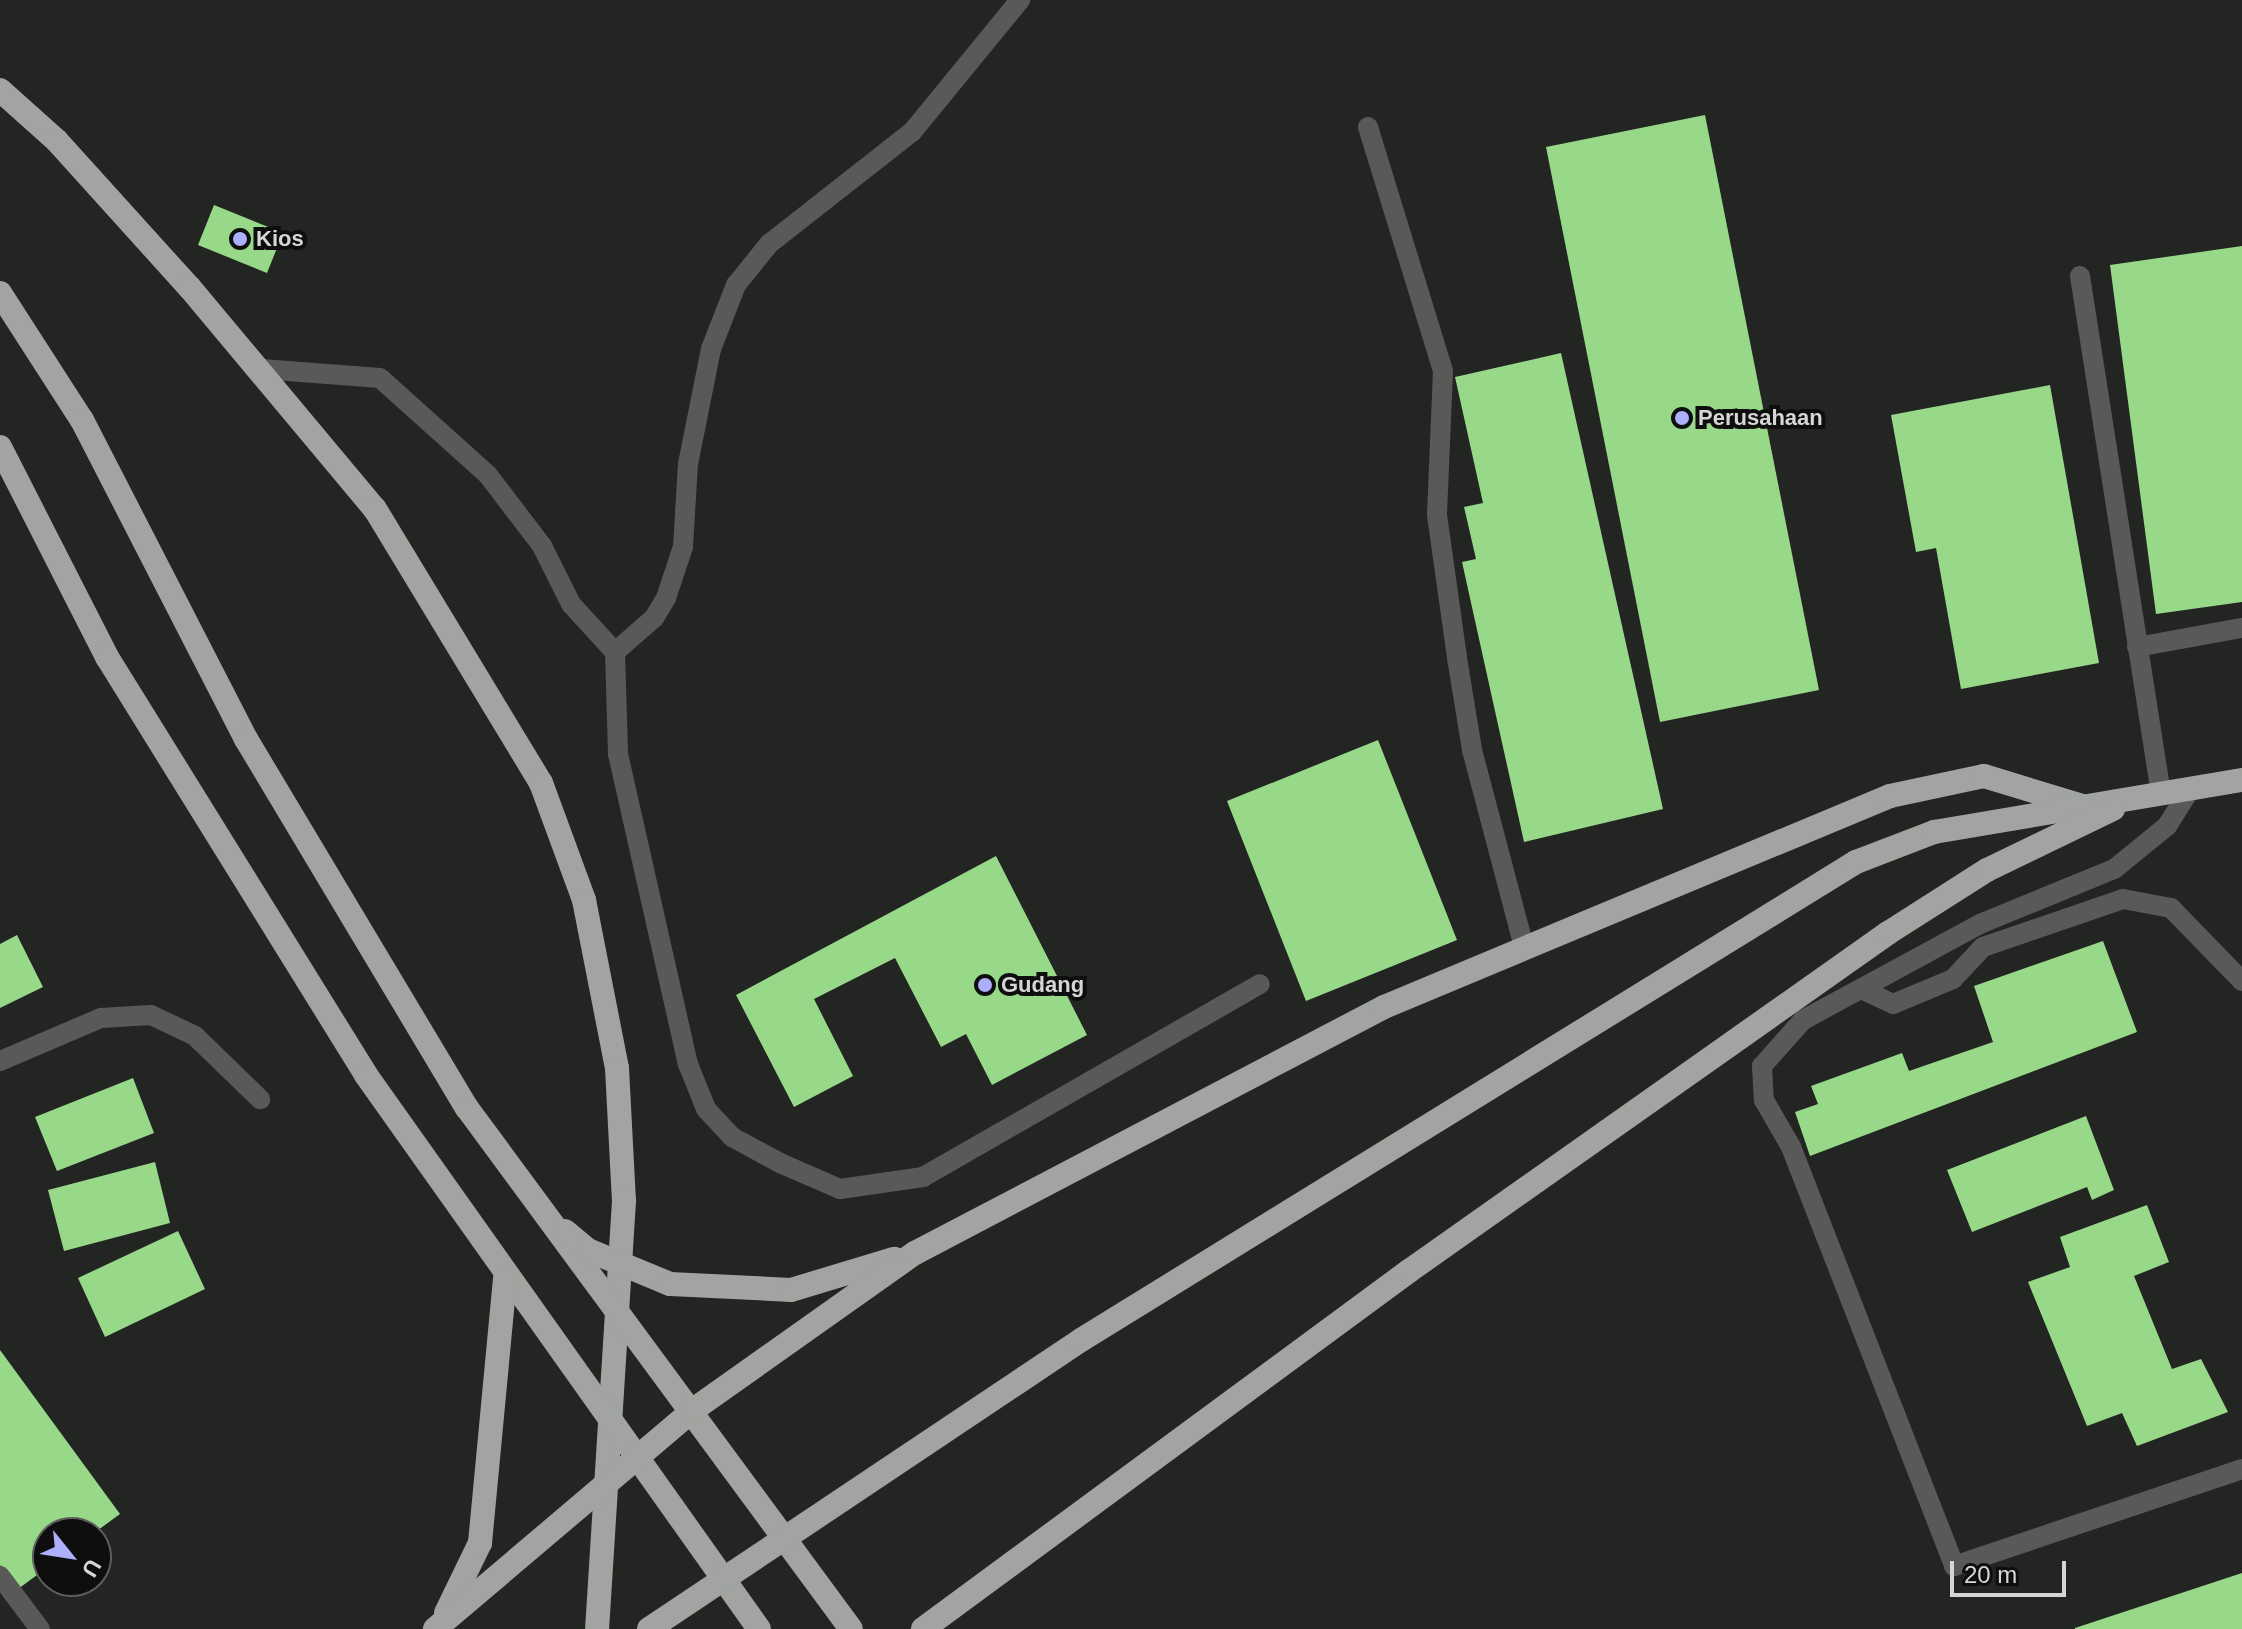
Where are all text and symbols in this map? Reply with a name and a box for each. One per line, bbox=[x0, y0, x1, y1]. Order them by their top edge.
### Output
place label: Kios bbox=[256, 226, 304, 252]
marker: Kios bbox=[231, 230, 249, 248]
place label: Perusahaan bbox=[1698, 405, 1823, 431]
marker: Perusahaan bbox=[1673, 409, 1691, 427]
place label: Gudang bbox=[1001, 972, 1084, 998]
marker: Gudang bbox=[976, 976, 994, 994]
north arrow bbox=[32, 1517, 112, 1597]
scale bar bbox=[1954, 1545, 2070, 1595]
text: U bbox=[77, 1555, 106, 1581]
text: 20 m bbox=[1964, 1561, 2017, 1588]

